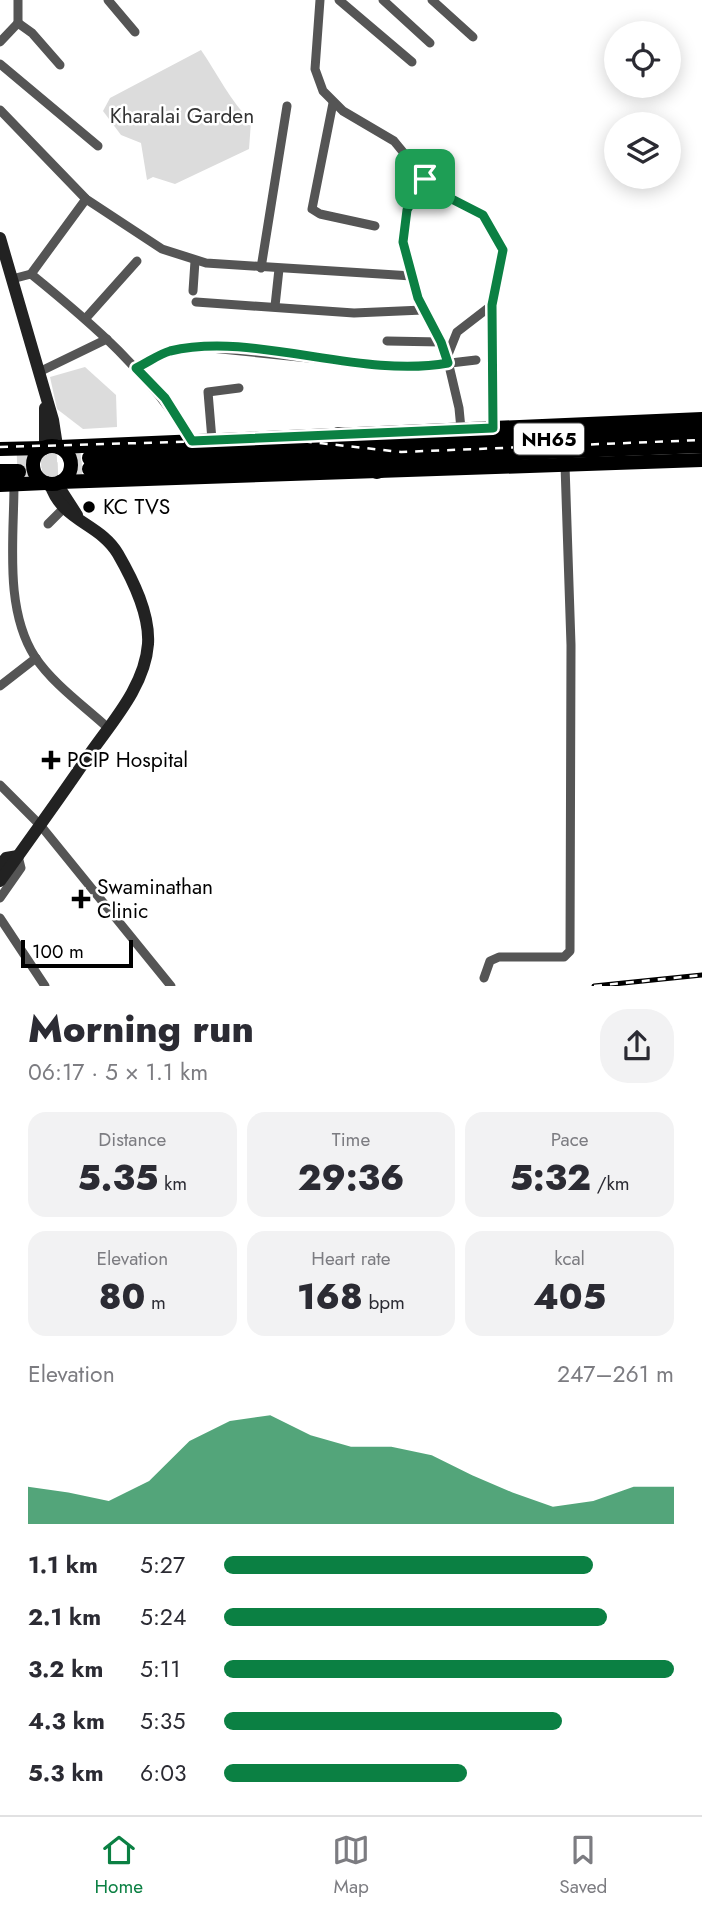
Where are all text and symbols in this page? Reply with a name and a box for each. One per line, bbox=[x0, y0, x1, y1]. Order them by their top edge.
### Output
map controls bbox=[604, 21, 681, 189]
button: locate bbox=[604, 21, 681, 98]
park label: Kharalai Garden bbox=[110, 101, 254, 131]
button: layers bbox=[604, 112, 681, 189]
pin bbox=[395, 149, 455, 209]
icon: arrive bbox=[406, 160, 444, 198]
road number: NH65 bbox=[514, 424, 584, 454]
place label: KC TVS bbox=[103, 492, 170, 522]
marker: KC TVS bbox=[81, 499, 97, 515]
place label: PCIP Hospital bbox=[67, 745, 188, 775]
marker: PCIP Hospital bbox=[41, 750, 61, 770]
place label: Swaminathan Clinic bbox=[97, 872, 213, 926]
marker: Swaminathan Clinic bbox=[71, 889, 91, 909]
scale bar bbox=[21, 936, 133, 968]
text: 100 m bbox=[32, 938, 84, 965]
text: Morning run bbox=[28, 1001, 254, 1056]
button: share bbox=[600, 1009, 674, 1083]
text: 06:17 · 5 × 1.1 km bbox=[28, 1055, 208, 1089]
text: Distance bbox=[98, 1126, 166, 1153]
text: Time bbox=[332, 1126, 370, 1153]
text: Pace bbox=[551, 1126, 589, 1153]
text: 5.35 bbox=[77, 1153, 158, 1203]
text: 29:36 bbox=[298, 1153, 404, 1203]
text: 5:32 bbox=[510, 1153, 591, 1203]
text: km bbox=[158, 1170, 187, 1197]
text: /km bbox=[591, 1170, 630, 1197]
text: Elevation bbox=[96, 1245, 168, 1272]
text: Heart rate bbox=[311, 1245, 391, 1272]
text: kcal bbox=[554, 1245, 585, 1272]
text: 80 bbox=[99, 1272, 145, 1322]
text: 168 bbox=[297, 1272, 363, 1322]
text: 405 bbox=[533, 1272, 606, 1322]
text: m bbox=[145, 1289, 166, 1316]
text: bpm bbox=[363, 1289, 405, 1316]
text: Elevation bbox=[28, 1357, 115, 1391]
text: 247–261 m bbox=[557, 1357, 674, 1391]
text: 1.1 km bbox=[28, 1548, 98, 1582]
text: 5:27 bbox=[140, 1548, 185, 1582]
text: 2.1 km bbox=[28, 1600, 101, 1634]
text: 5:24 bbox=[140, 1600, 186, 1634]
text: 3.2 km bbox=[28, 1652, 103, 1686]
text: 5:11 bbox=[140, 1652, 181, 1686]
text: 4.3 km bbox=[28, 1704, 105, 1738]
text: 5:35 bbox=[140, 1704, 185, 1738]
text: 5.3 km bbox=[28, 1756, 104, 1790]
text: 6:03 bbox=[140, 1756, 187, 1790]
tab: Home bbox=[95, 1831, 143, 1900]
tab: Map bbox=[332, 1831, 370, 1900]
tab: Saved bbox=[559, 1831, 607, 1900]

